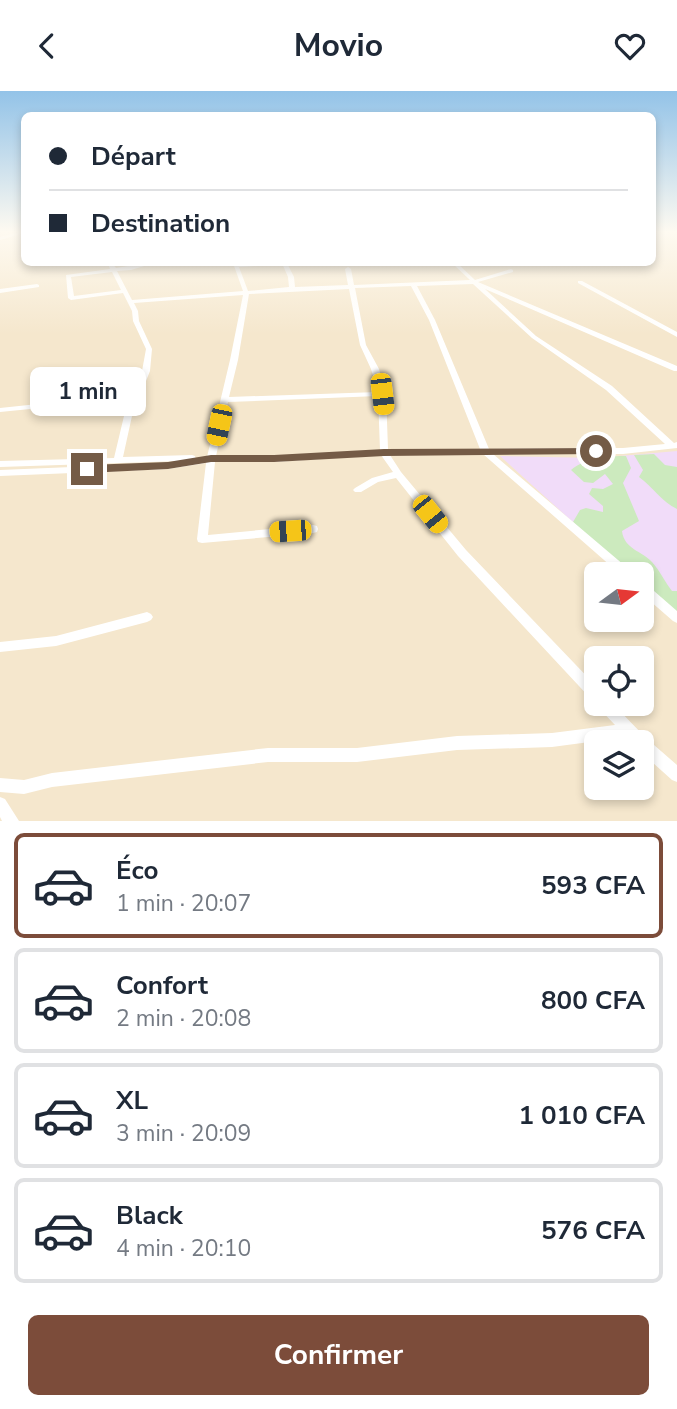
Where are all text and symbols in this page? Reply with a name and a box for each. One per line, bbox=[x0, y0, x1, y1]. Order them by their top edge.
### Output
text: Movio bbox=[294, 24, 383, 67]
icon: back bbox=[28, 27, 66, 65]
icon: heart bbox=[611, 27, 649, 65]
text: Départ bbox=[91, 139, 176, 174]
text: Destination bbox=[91, 206, 230, 241]
callout: 1 min bbox=[29, 367, 145, 417]
car bbox=[370, 372, 395, 416]
text: 1 min bbox=[58, 376, 118, 407]
car bbox=[205, 402, 234, 448]
route start bbox=[580, 435, 612, 467]
route end bbox=[71, 453, 103, 485]
car bbox=[409, 491, 452, 537]
car bbox=[269, 519, 312, 543]
north arrow bbox=[584, 562, 654, 632]
map controls bbox=[584, 562, 654, 800]
button: locate bbox=[584, 646, 654, 716]
button: layers bbox=[584, 730, 654, 800]
text: Éco bbox=[116, 853, 158, 888]
icon: car bbox=[32, 854, 95, 917]
text: 593 CFA bbox=[541, 868, 645, 903]
text: 1 min · 20:07 bbox=[116, 888, 251, 919]
text: Confort bbox=[116, 968, 208, 1003]
icon: car bbox=[32, 969, 95, 1032]
text: 800 CFA bbox=[541, 983, 645, 1018]
text: 2 min · 20:08 bbox=[116, 1003, 251, 1034]
text: XL bbox=[116, 1083, 148, 1118]
icon: car bbox=[32, 1084, 95, 1147]
text: 1 010 CFA bbox=[518, 1098, 645, 1133]
text: 3 min · 20:09 bbox=[116, 1118, 251, 1149]
text: Black bbox=[116, 1198, 183, 1233]
icon: car bbox=[32, 1199, 95, 1262]
text: 576 CFA bbox=[541, 1213, 645, 1248]
text: 4 min · 20:10 bbox=[116, 1233, 251, 1264]
button: Confirmer bbox=[28, 1315, 649, 1395]

